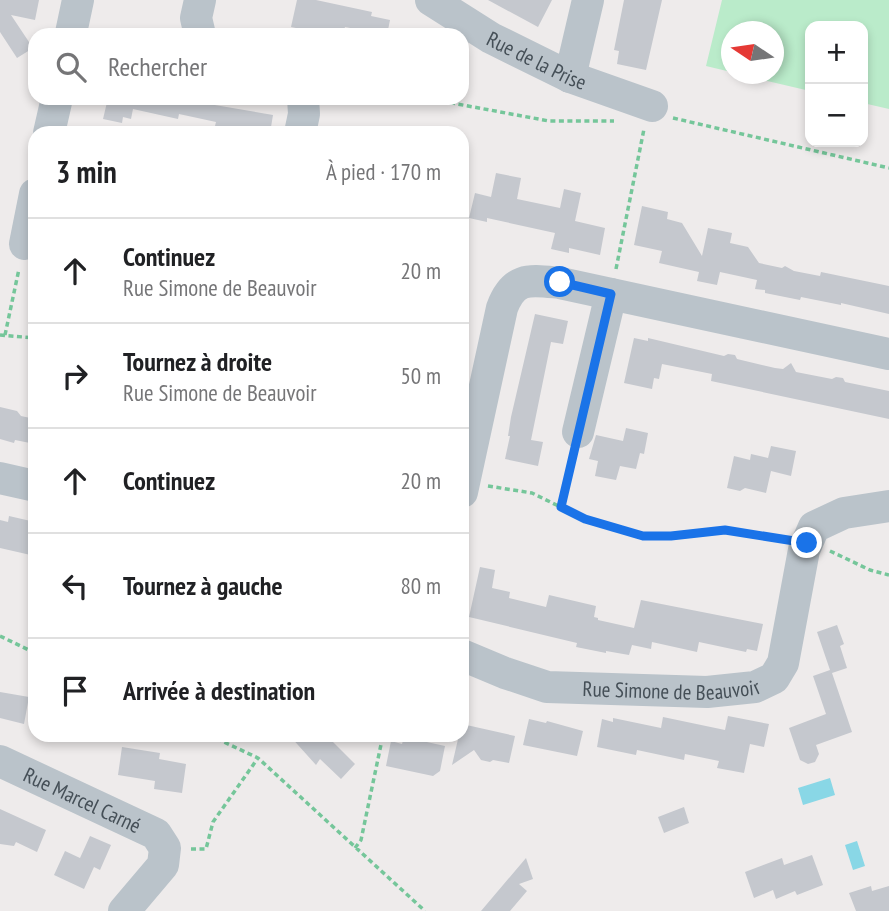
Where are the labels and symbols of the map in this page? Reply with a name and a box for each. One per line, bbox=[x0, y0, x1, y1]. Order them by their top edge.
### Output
north arrow bbox=[721, 21, 784, 84]
street label: Rue de la Prise bbox=[483, 25, 590, 95]
route start bbox=[544, 266, 575, 297]
route end bbox=[791, 527, 822, 558]
street label: Rue Simone de Beauvoir bbox=[582, 673, 765, 706]
street label: Rue Marcel Carné bbox=[19, 761, 145, 839]

